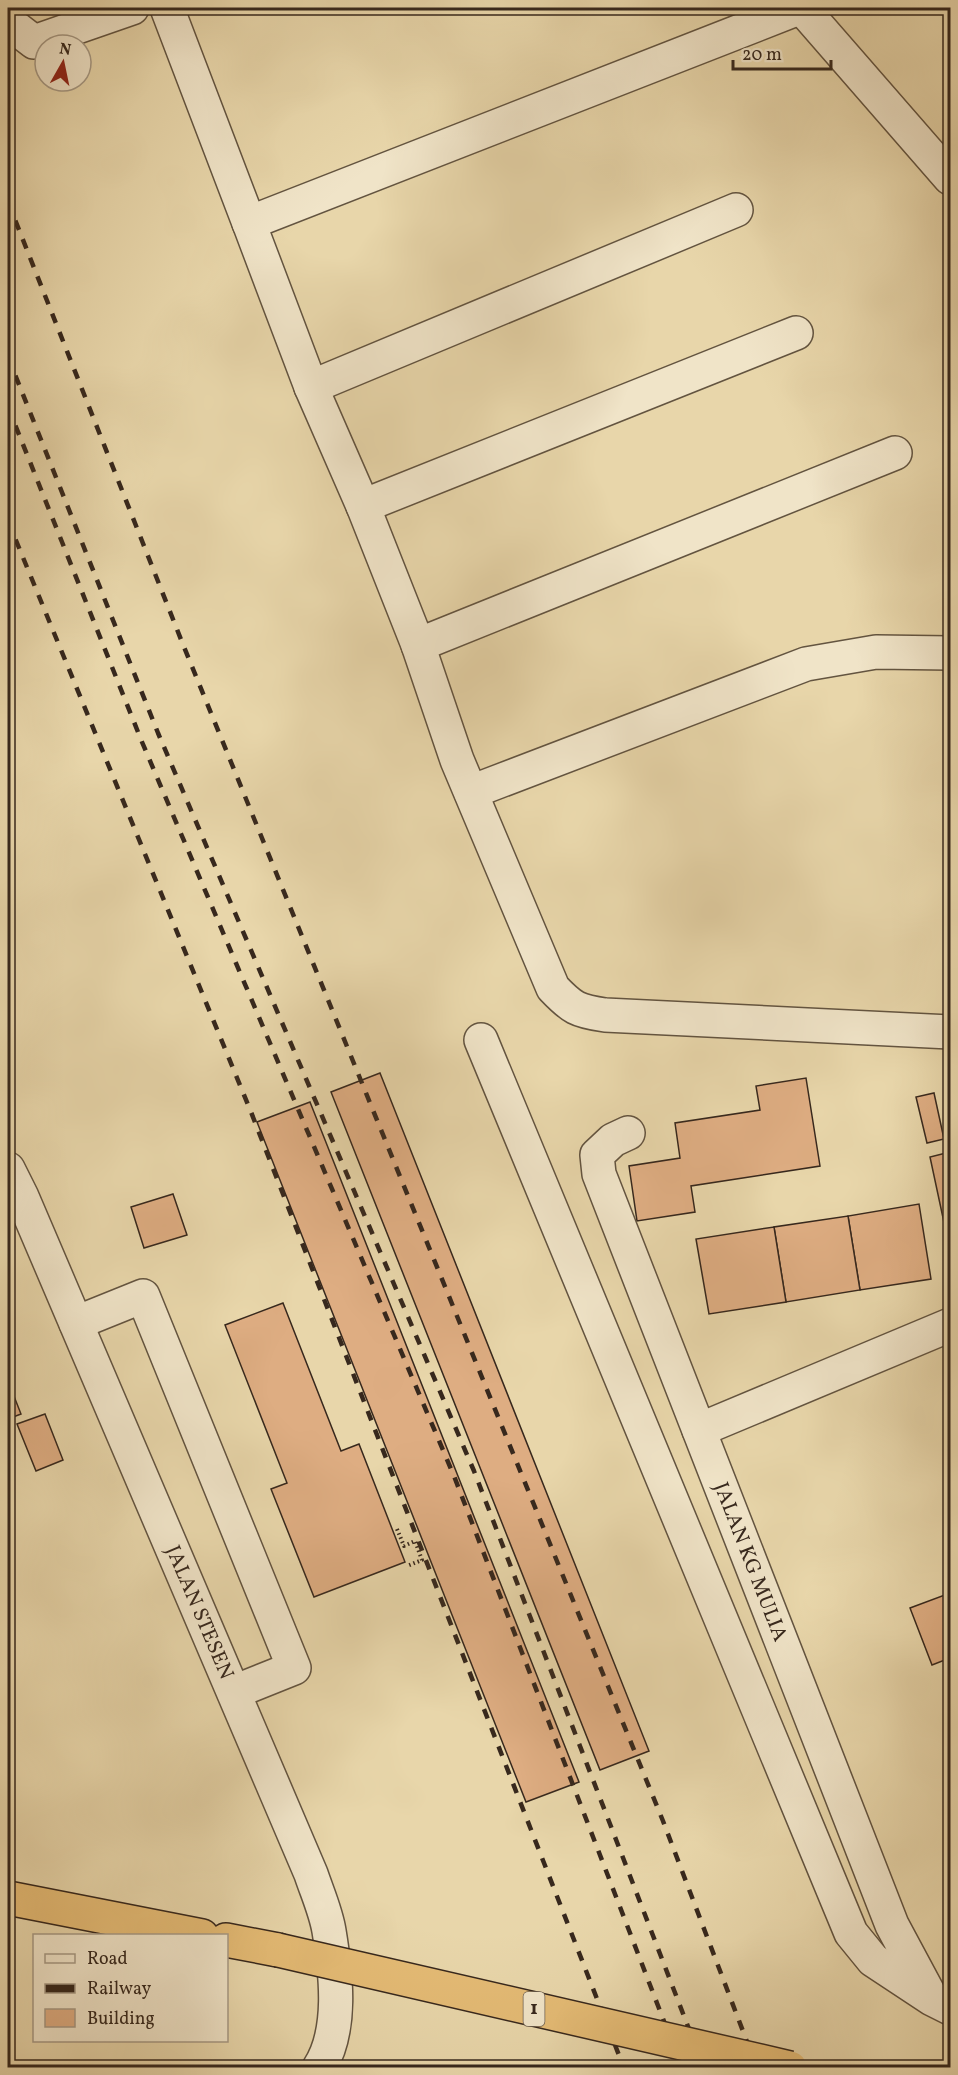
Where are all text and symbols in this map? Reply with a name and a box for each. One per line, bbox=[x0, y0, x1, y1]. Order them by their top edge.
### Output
north arrow bbox=[33, 33, 93, 93]
scale bar bbox=[733, 33, 830, 71]
text: N bbox=[58, 38, 73, 62]
text: 20 m bbox=[742, 43, 782, 68]
street label: JALAN KG MULIA bbox=[706, 1478, 795, 1646]
street label: JALAN STESEN bbox=[158, 1541, 241, 1684]
legend bbox=[33, 1934, 228, 2042]
text: Road bbox=[87, 1947, 128, 1972]
text: Railway bbox=[87, 1977, 151, 2002]
road number: 1 bbox=[524, 1992, 544, 2026]
text: Building bbox=[87, 2007, 155, 2032]

